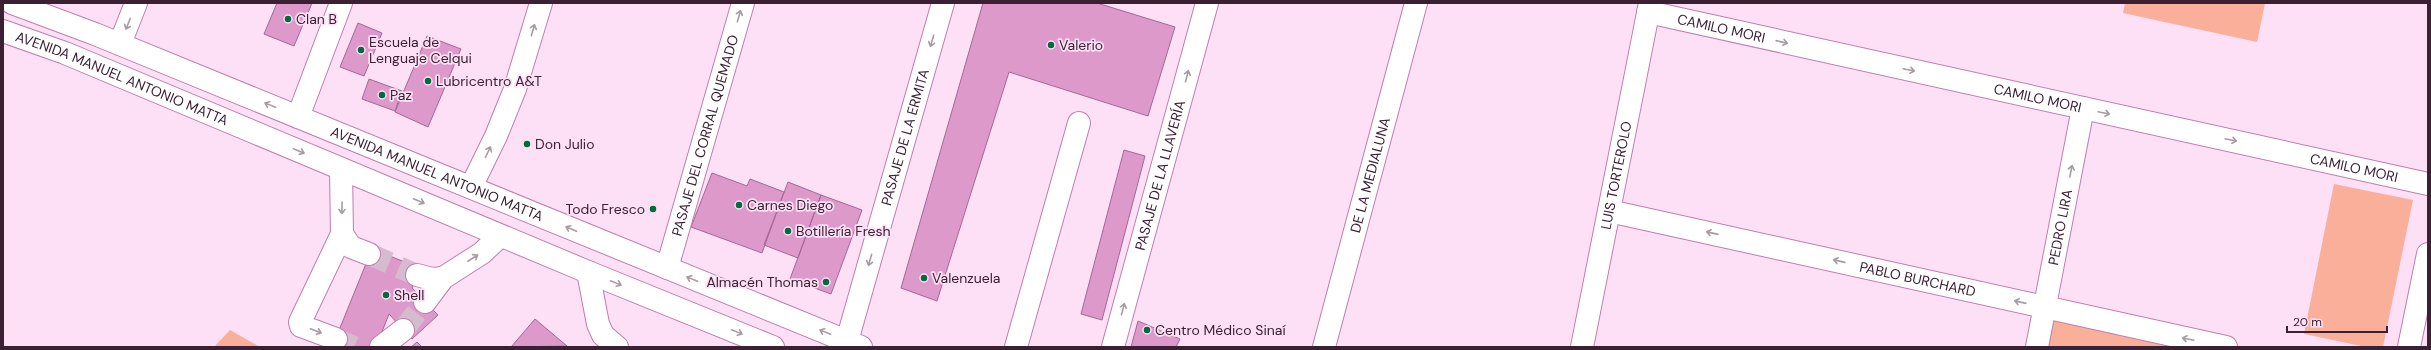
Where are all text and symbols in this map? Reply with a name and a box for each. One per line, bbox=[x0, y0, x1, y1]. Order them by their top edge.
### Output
one-way arrow bbox=[736, 9, 743, 22]
place label: Clan B bbox=[296, 10, 337, 28]
street label: CAMILO MORI bbox=[1676, 10, 1767, 47]
marker: Clan B bbox=[283, 14, 293, 24]
one-way arrow bbox=[124, 17, 131, 29]
one-way arrow bbox=[530, 24, 537, 37]
street label: AVENIDA MANUEL ANTONIO MATTA bbox=[13, 27, 231, 129]
place label: Escuela de Lenguaje Celqui bbox=[369, 33, 472, 67]
street label: PASAJE DEL CORRAL QUEMADO bbox=[668, 33, 742, 238]
one-way arrow bbox=[928, 34, 935, 47]
place label: Valerio bbox=[1059, 36, 1103, 54]
one-way arrow bbox=[1775, 38, 1788, 46]
marker: Valerio bbox=[1046, 40, 1056, 50]
marker: Escuela de Lenguaje Celqui bbox=[356, 45, 366, 55]
one-way arrow bbox=[1902, 66, 1915, 74]
street label: PASAJE DE LA ERMITA bbox=[877, 67, 933, 208]
one-way arrow bbox=[1184, 70, 1191, 83]
place label: Lubricentro A&T bbox=[436, 72, 542, 90]
marker: Lubricentro A&T bbox=[423, 76, 433, 86]
street label: CAMILO MORI bbox=[1992, 80, 2083, 116]
place label: Paz bbox=[390, 86, 412, 104]
marker: Paz bbox=[377, 90, 387, 100]
street label: PASAJE DE LA LLAVERÍA bbox=[1131, 98, 1189, 252]
one-way arrow bbox=[264, 101, 276, 109]
one-way arrow bbox=[2097, 109, 2110, 117]
street label: DE LA MEDIALUNA bbox=[1346, 115, 1394, 235]
street label: LUIS TORTEROLO bbox=[1596, 119, 1635, 231]
street label: AVENIDA MANUEL ANTONIO MATTA bbox=[328, 122, 546, 225]
place label: Don Julio bbox=[535, 135, 595, 153]
one-way arrow bbox=[2224, 137, 2237, 145]
marker: Don Julio bbox=[522, 139, 532, 149]
one-way arrow bbox=[292, 147, 304, 155]
one-way arrow bbox=[485, 147, 492, 159]
street label: CAMILO MORI bbox=[2308, 149, 2400, 186]
one-way arrow bbox=[2067, 165, 2075, 178]
street label: PEDRO LIRA bbox=[2044, 188, 2076, 267]
place label: Carnes Diego bbox=[747, 196, 833, 214]
one-way arrow bbox=[412, 197, 424, 205]
place label: Todo Fresco bbox=[566, 200, 645, 218]
marker: Carnes Diego bbox=[734, 200, 744, 210]
one-way arrow bbox=[338, 201, 346, 214]
marker: Todo Fresco bbox=[648, 204, 658, 214]
place label: Botillería Fresh bbox=[796, 222, 891, 240]
one-way arrow bbox=[566, 225, 578, 232]
marker: Botillería Fresh bbox=[783, 226, 793, 236]
one-way arrow bbox=[1706, 229, 1719, 237]
one-way arrow bbox=[866, 253, 873, 266]
one-way arrow bbox=[467, 254, 479, 262]
one-way arrow bbox=[1833, 257, 1846, 265]
street label: PABLO BURCHARD bbox=[1858, 257, 1977, 301]
place label: Valenzuela bbox=[932, 269, 1000, 287]
place label: Almacén Thomas bbox=[706, 273, 818, 291]
marker: Valenzuela bbox=[919, 273, 929, 283]
one-way arrow bbox=[686, 274, 698, 282]
marker: Almacén Thomas bbox=[821, 277, 831, 287]
one-way arrow bbox=[609, 280, 621, 288]
place label: Shell bbox=[394, 286, 424, 304]
marker: Shell bbox=[381, 290, 391, 300]
one-way arrow bbox=[2014, 297, 2027, 305]
one-way arrow bbox=[1120, 303, 1127, 316]
scale bar bbox=[2287, 308, 2387, 334]
text: 20 m bbox=[2293, 314, 2322, 330]
place label: Centro Médico Sinaí bbox=[1155, 321, 1286, 339]
marker: Centro Médico Sinaí bbox=[1142, 325, 1152, 335]
one-way arrow bbox=[310, 328, 322, 336]
one-way arrow bbox=[730, 328, 742, 336]
one-way arrow bbox=[820, 328, 832, 336]
one-way arrow bbox=[2182, 334, 2195, 342]

